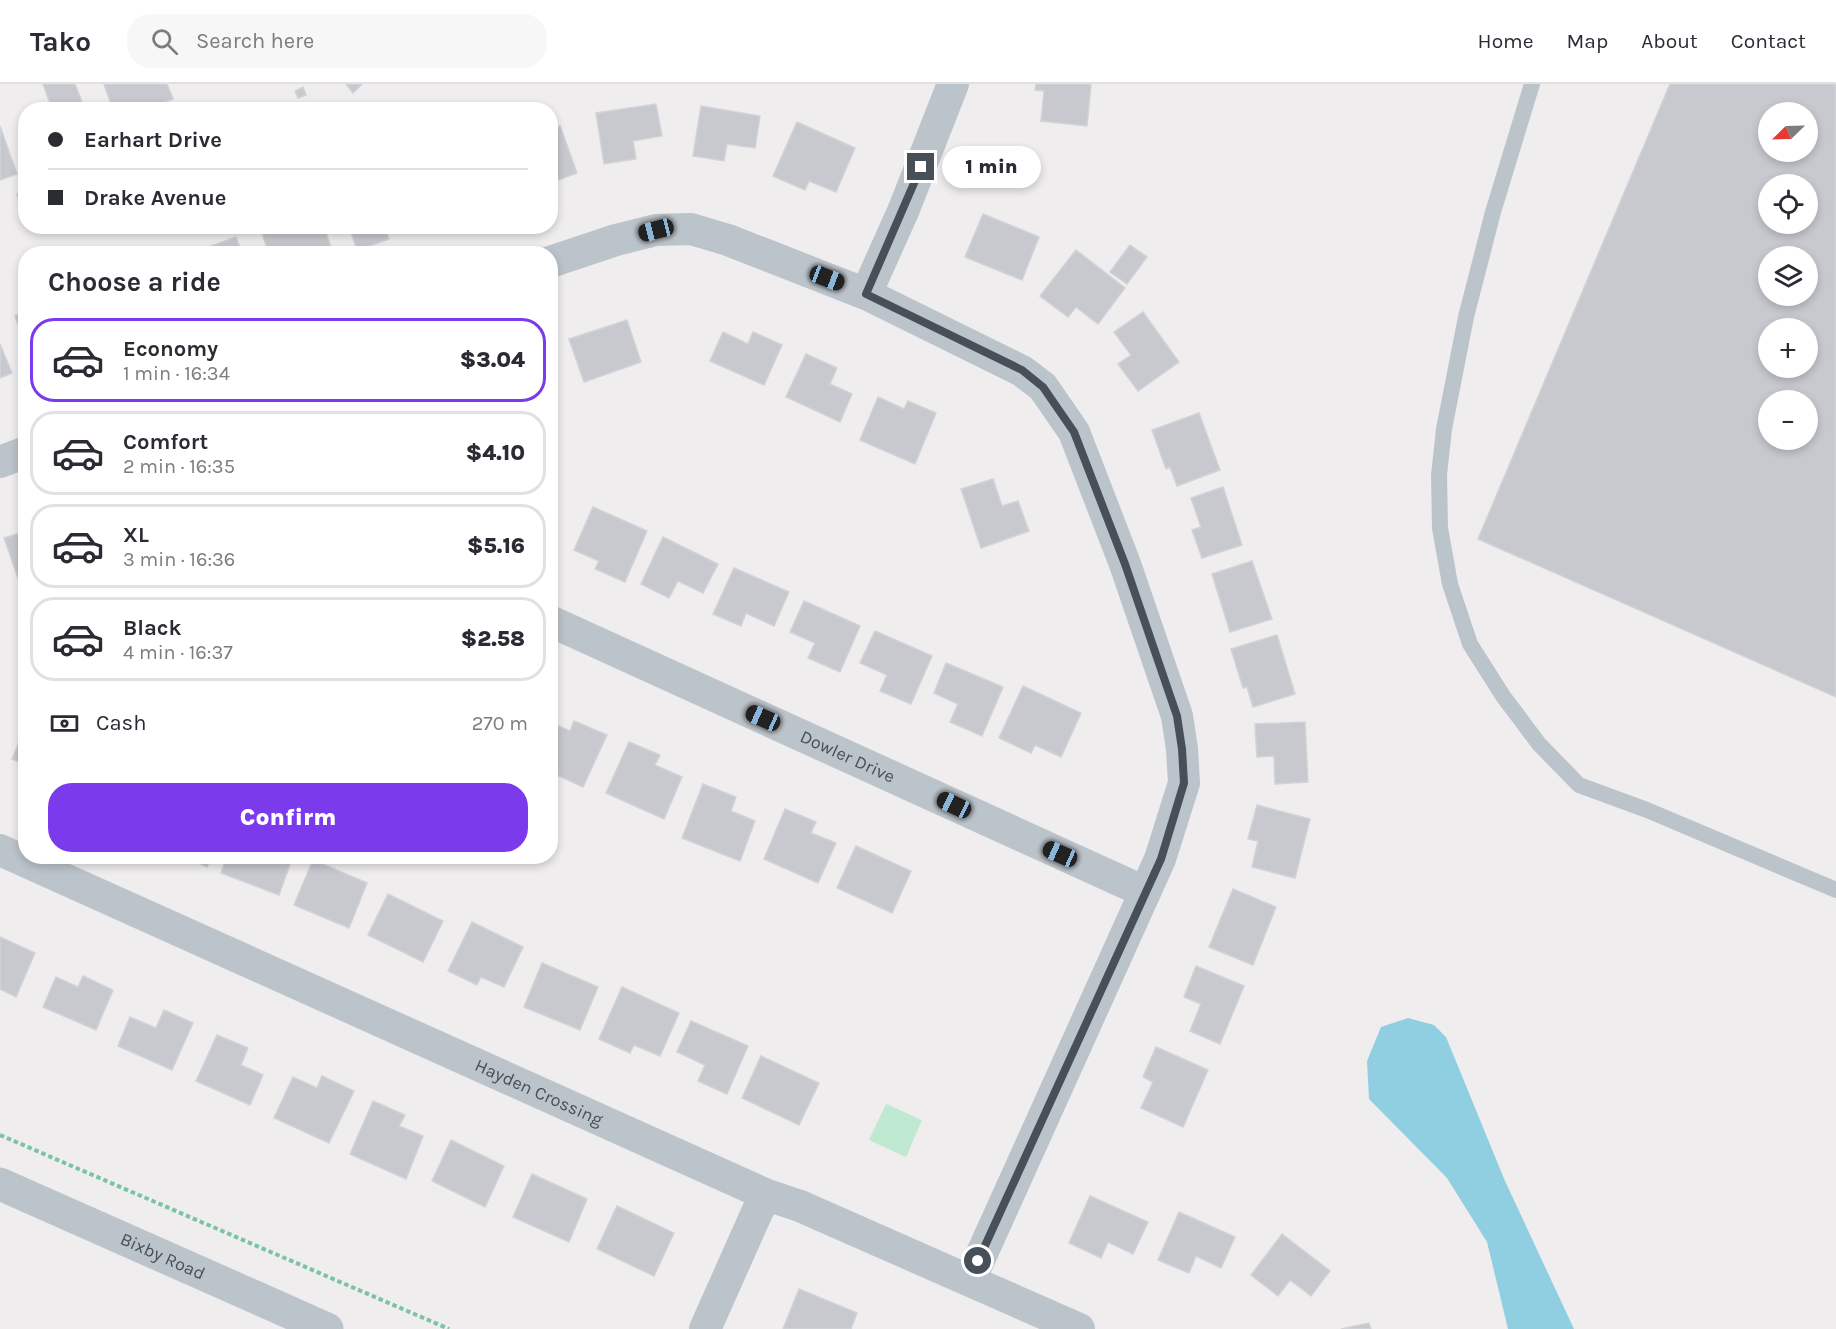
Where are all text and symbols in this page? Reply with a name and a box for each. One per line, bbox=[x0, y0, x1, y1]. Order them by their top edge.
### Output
search box bbox=[127, 14, 547, 68]
text: Tako bbox=[30, 25, 91, 58]
icon: search bbox=[148, 25, 181, 58]
text: Search here bbox=[196, 28, 314, 54]
text: Home bbox=[1478, 29, 1534, 53]
text: Map bbox=[1567, 29, 1608, 53]
text: About bbox=[1641, 29, 1698, 53]
text: Contact bbox=[1731, 29, 1806, 53]
north arrow bbox=[1758, 102, 1818, 162]
map controls bbox=[1758, 102, 1818, 450]
text: Earhart Drive bbox=[84, 127, 222, 153]
callout: 1 min bbox=[942, 146, 1041, 188]
route end bbox=[907, 153, 934, 180]
text: 1 min bbox=[965, 155, 1018, 178]
button: locate bbox=[1758, 174, 1818, 234]
text: Drake Avenue bbox=[84, 185, 226, 211]
car bbox=[636, 217, 676, 243]
button: layers bbox=[1758, 246, 1818, 306]
car bbox=[807, 263, 847, 293]
text: Choose a ride bbox=[48, 266, 221, 298]
button: + bbox=[1758, 318, 1818, 378]
icon: car bbox=[51, 333, 105, 387]
text: Economy bbox=[123, 336, 218, 362]
text: $3.04 bbox=[460, 347, 525, 373]
text: 1 min · 16:34 bbox=[123, 362, 230, 385]
button: − bbox=[1758, 390, 1818, 450]
icon: car bbox=[51, 426, 105, 480]
text: Comfort bbox=[123, 429, 208, 455]
text: $4.10 bbox=[466, 440, 525, 466]
text: 2 min · 16:35 bbox=[123, 455, 235, 478]
icon: car bbox=[51, 519, 105, 573]
text: XL bbox=[123, 522, 149, 548]
text: $5.16 bbox=[467, 533, 525, 559]
text: 3 min · 16:36 bbox=[123, 548, 235, 571]
icon: car bbox=[51, 612, 105, 666]
text: Black bbox=[123, 615, 182, 641]
text: $2.58 bbox=[461, 626, 525, 652]
text: 4 min · 16:37 bbox=[123, 641, 233, 664]
car bbox=[743, 702, 783, 734]
icon: cash bbox=[48, 707, 81, 740]
text: Cash bbox=[96, 710, 146, 736]
text: 270 m bbox=[472, 712, 528, 735]
street label: Dowler Drive bbox=[797, 725, 899, 788]
button: Confirm bbox=[48, 783, 528, 852]
car bbox=[934, 789, 974, 821]
car bbox=[1040, 838, 1080, 870]
street label: Hayden Crossing bbox=[471, 1054, 607, 1131]
street label: Bixby Road bbox=[117, 1228, 209, 1285]
route start bbox=[964, 1247, 991, 1274]

